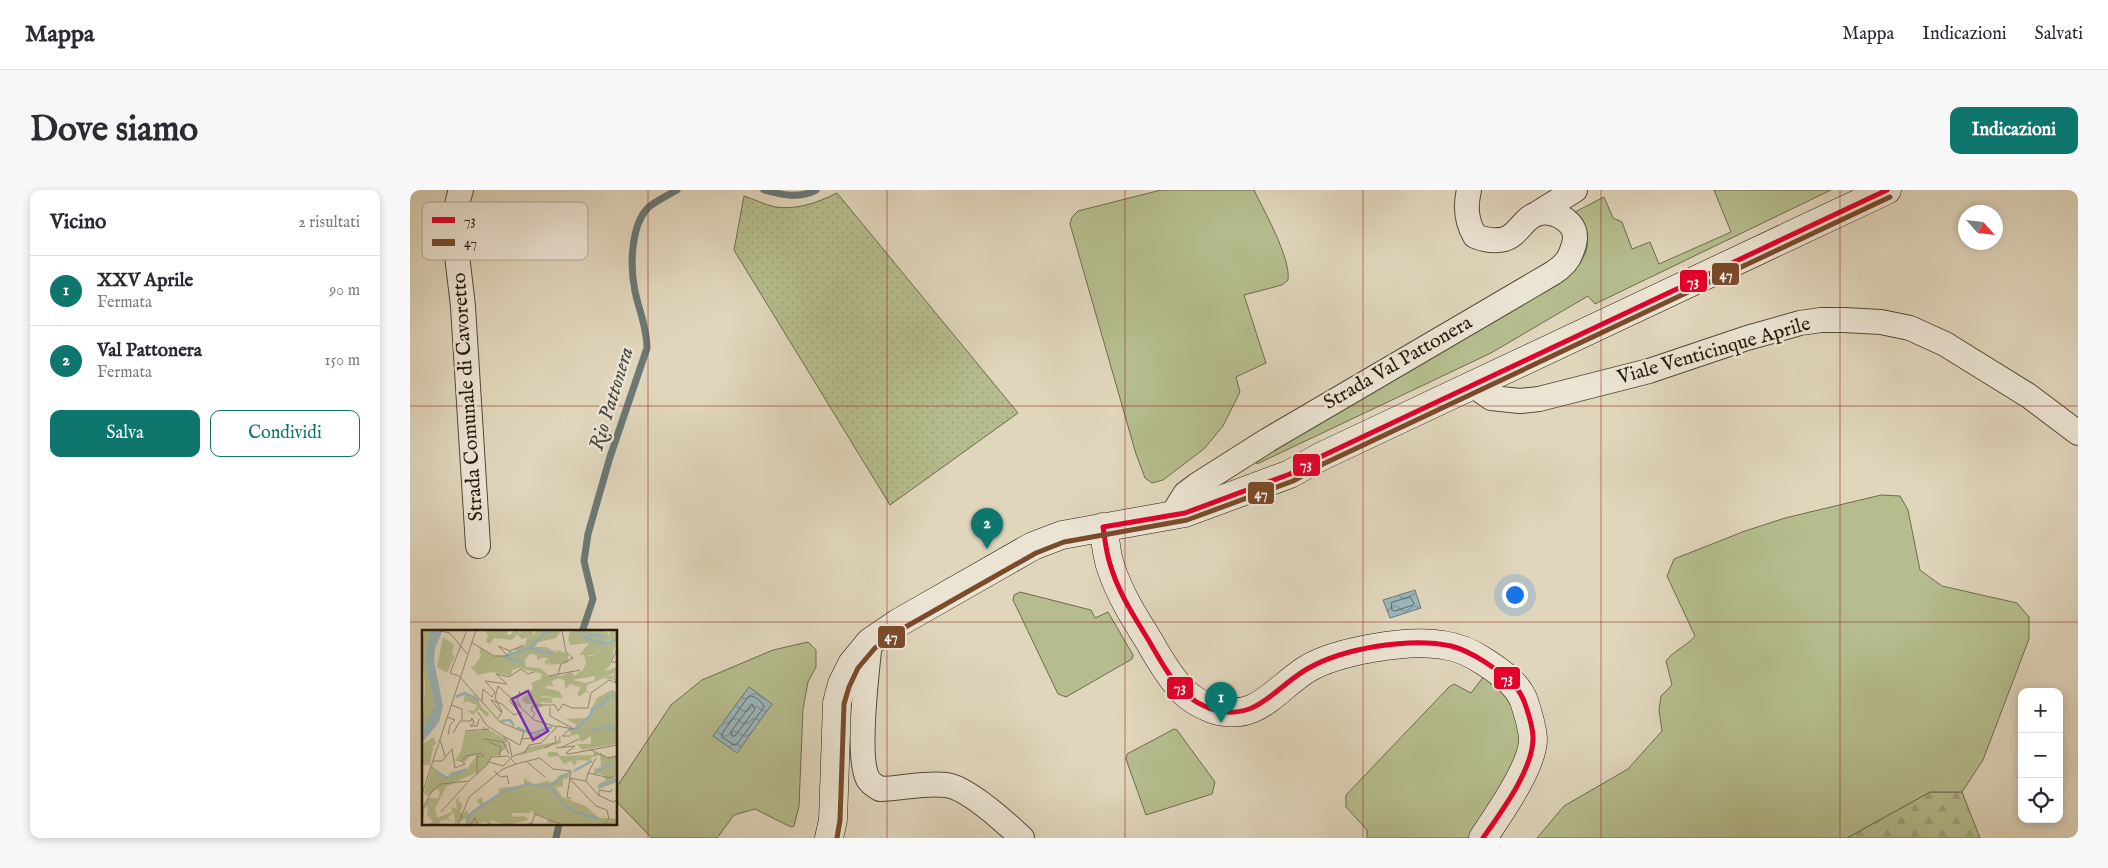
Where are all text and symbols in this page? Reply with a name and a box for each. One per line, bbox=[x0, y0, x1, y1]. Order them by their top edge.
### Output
text: Mappa bbox=[25, 19, 94, 50]
text: Mappa bbox=[1842, 23, 1894, 46]
text: Indicazioni bbox=[1922, 23, 2007, 46]
text: Salvati bbox=[2035, 23, 2083, 46]
button: Indicazioni bbox=[1950, 107, 2078, 154]
text: Dove siamo bbox=[30, 108, 198, 153]
legend bbox=[422, 202, 588, 260]
north arrow bbox=[1958, 205, 2003, 250]
text: Vicino bbox=[50, 209, 106, 236]
text: 73 bbox=[464, 212, 476, 230]
text: 2 risultati bbox=[298, 213, 360, 233]
text: 47 bbox=[464, 234, 477, 252]
line badge: 47 bbox=[1711, 262, 1740, 286]
text: 47 bbox=[1720, 266, 1733, 284]
text: XXV Aprile bbox=[97, 269, 193, 293]
line badge: 73 bbox=[1679, 269, 1708, 293]
street label: Strada Comunale di Cavoretto bbox=[447, 272, 489, 522]
text: 73 bbox=[1687, 273, 1699, 291]
text: 1 bbox=[63, 281, 69, 301]
text: 90 m bbox=[329, 281, 360, 301]
text: Fermata bbox=[97, 293, 152, 313]
street label: Strada Val Pattonera bbox=[1319, 310, 1477, 416]
street label: Viale Venticinque Aprile bbox=[1614, 311, 1814, 391]
text: Val Pattonera bbox=[97, 339, 202, 363]
water label: Rio Pattonera bbox=[583, 344, 641, 454]
text: 2 bbox=[62, 351, 70, 371]
text: 150 m bbox=[325, 351, 360, 371]
text: Fermata bbox=[97, 363, 152, 383]
button: Salva bbox=[50, 410, 200, 457]
button: Condividi bbox=[210, 410, 360, 457]
line badge: 73 bbox=[1292, 453, 1321, 477]
text: 73 bbox=[1300, 456, 1312, 474]
line badge: 47 bbox=[1247, 481, 1275, 505]
text: 47 bbox=[1255, 485, 1268, 503]
pin: 2 bbox=[971, 508, 1003, 549]
your location bbox=[1502, 582, 1528, 608]
line badge: 47 bbox=[877, 625, 906, 649]
text: 47 bbox=[885, 628, 898, 646]
inset map bbox=[422, 630, 618, 826]
line badge: 73 bbox=[1493, 666, 1521, 690]
text: 73 bbox=[1501, 670, 1513, 688]
line badge: 73 bbox=[1166, 676, 1194, 700]
text: 73 bbox=[1174, 679, 1186, 697]
pin: 1 bbox=[1205, 682, 1237, 723]
map controls bbox=[2018, 688, 2063, 823]
button: + bbox=[2018, 688, 2063, 733]
button: − bbox=[2018, 733, 2063, 778]
button: locate bbox=[2018, 778, 2063, 823]

